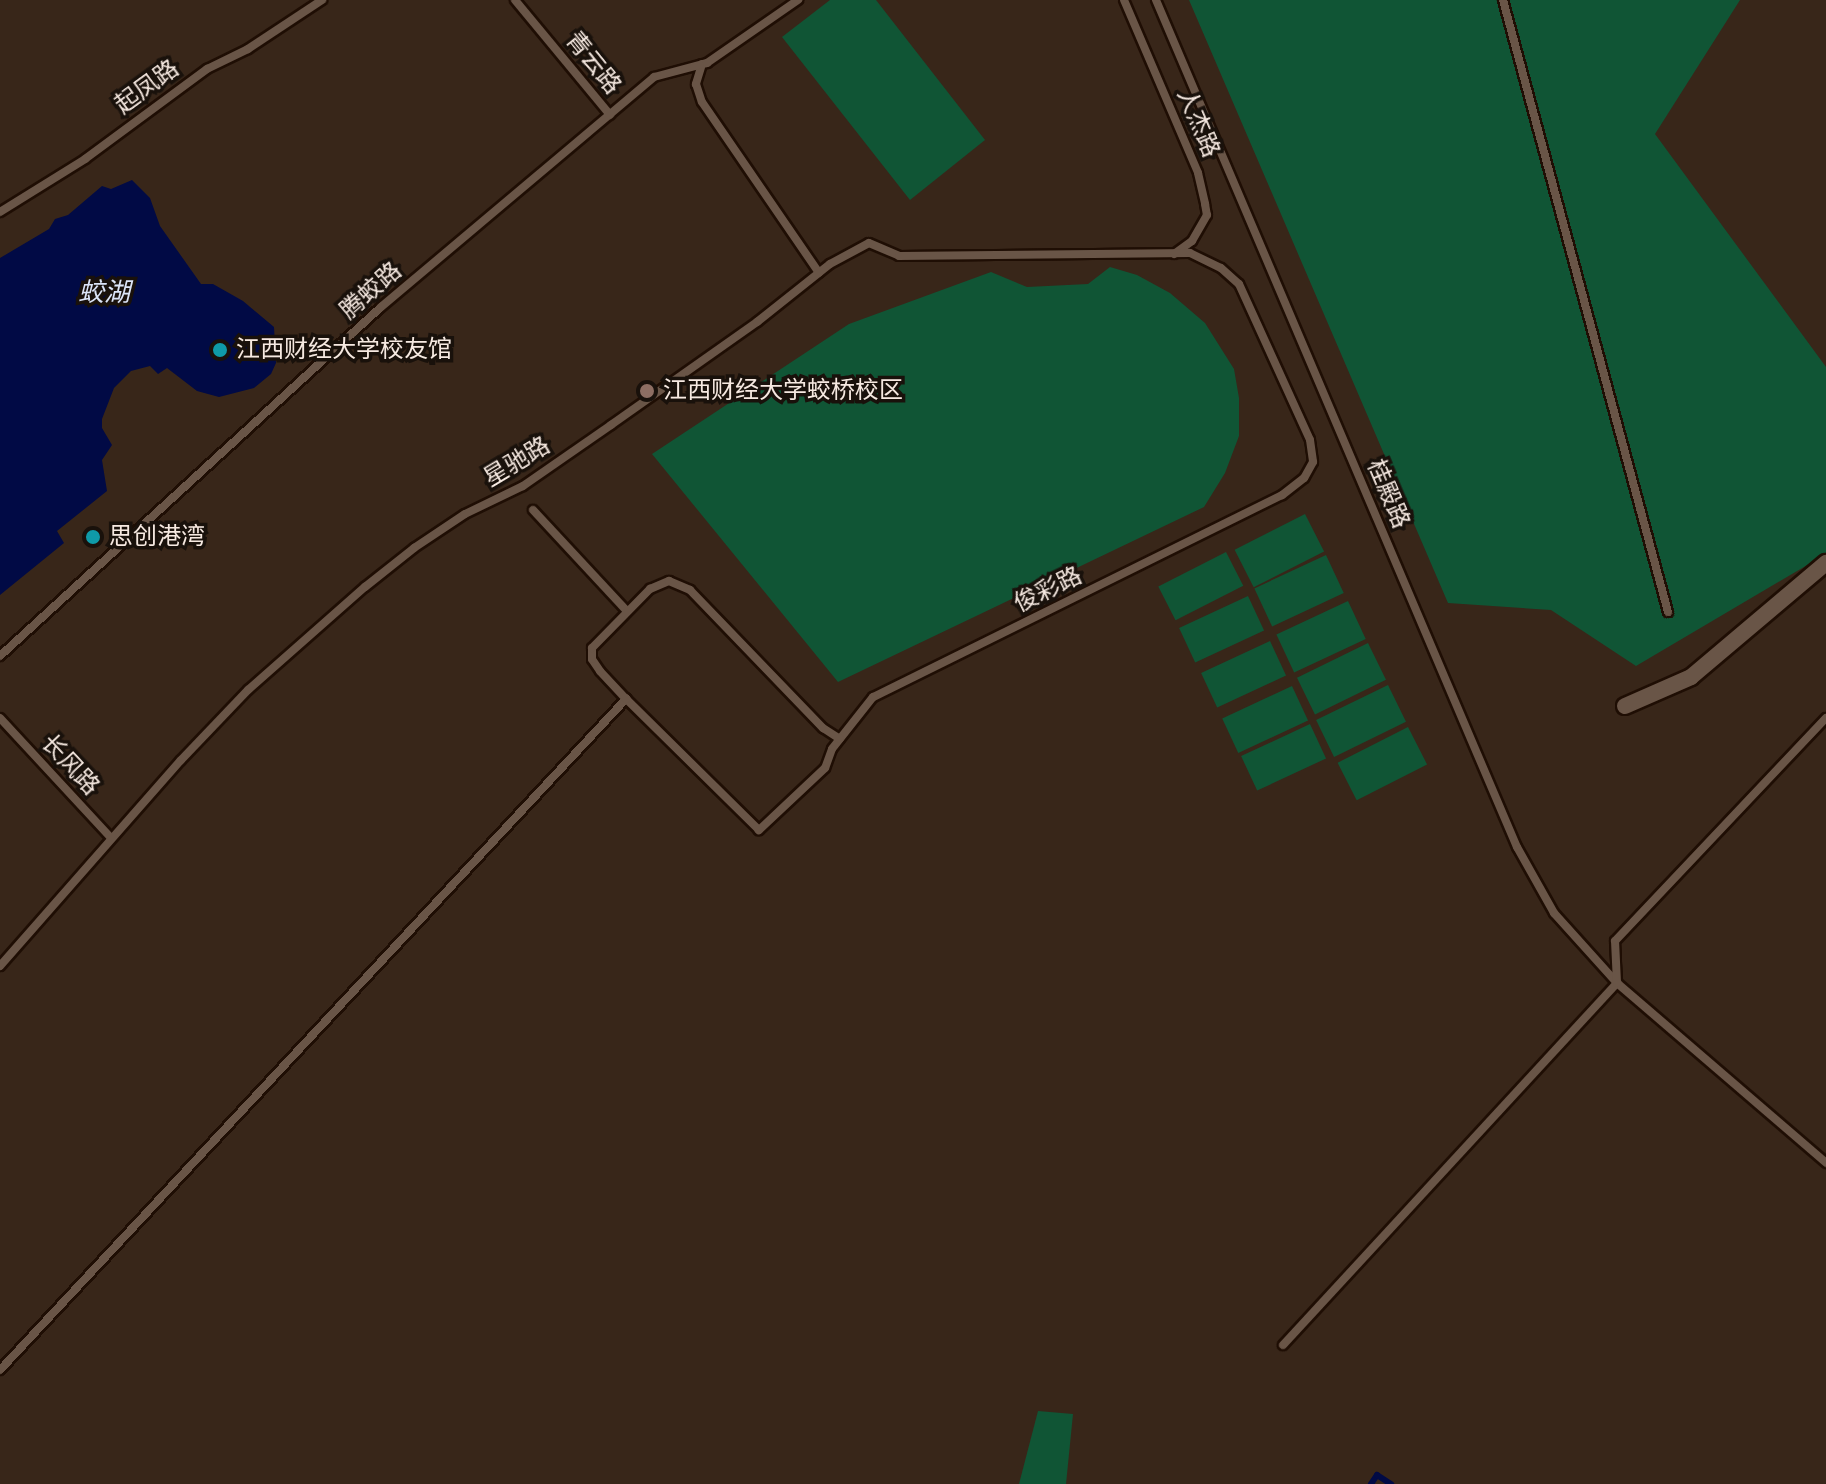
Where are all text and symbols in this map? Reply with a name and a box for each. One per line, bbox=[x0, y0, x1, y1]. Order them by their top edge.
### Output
street label: 青云路 bbox=[559, 26, 627, 100]
street label: 起凤路 bbox=[109, 54, 185, 120]
street label: 人杰路 bbox=[1171, 84, 1225, 162]
street label: 腾蛟路 bbox=[334, 257, 408, 325]
water label: 蛟湖 bbox=[78, 277, 130, 309]
place label: 江西财经大学校友馆 bbox=[236, 336, 452, 364]
marker: 江西财经大学校友馆 bbox=[211, 341, 229, 359]
place label: 江西财经大学蛟桥校区 bbox=[663, 377, 903, 405]
marker: 江西财经大学蛟桥校区 bbox=[638, 382, 656, 400]
street label: 星驰路 bbox=[479, 431, 555, 493]
street label: 桂殿路 bbox=[1361, 455, 1415, 533]
place label: 思创港湾 bbox=[109, 523, 205, 551]
marker: 思创港湾 bbox=[84, 528, 102, 546]
street label: 俊彩路 bbox=[1009, 561, 1087, 619]
street label: 长风路 bbox=[35, 729, 105, 801]

